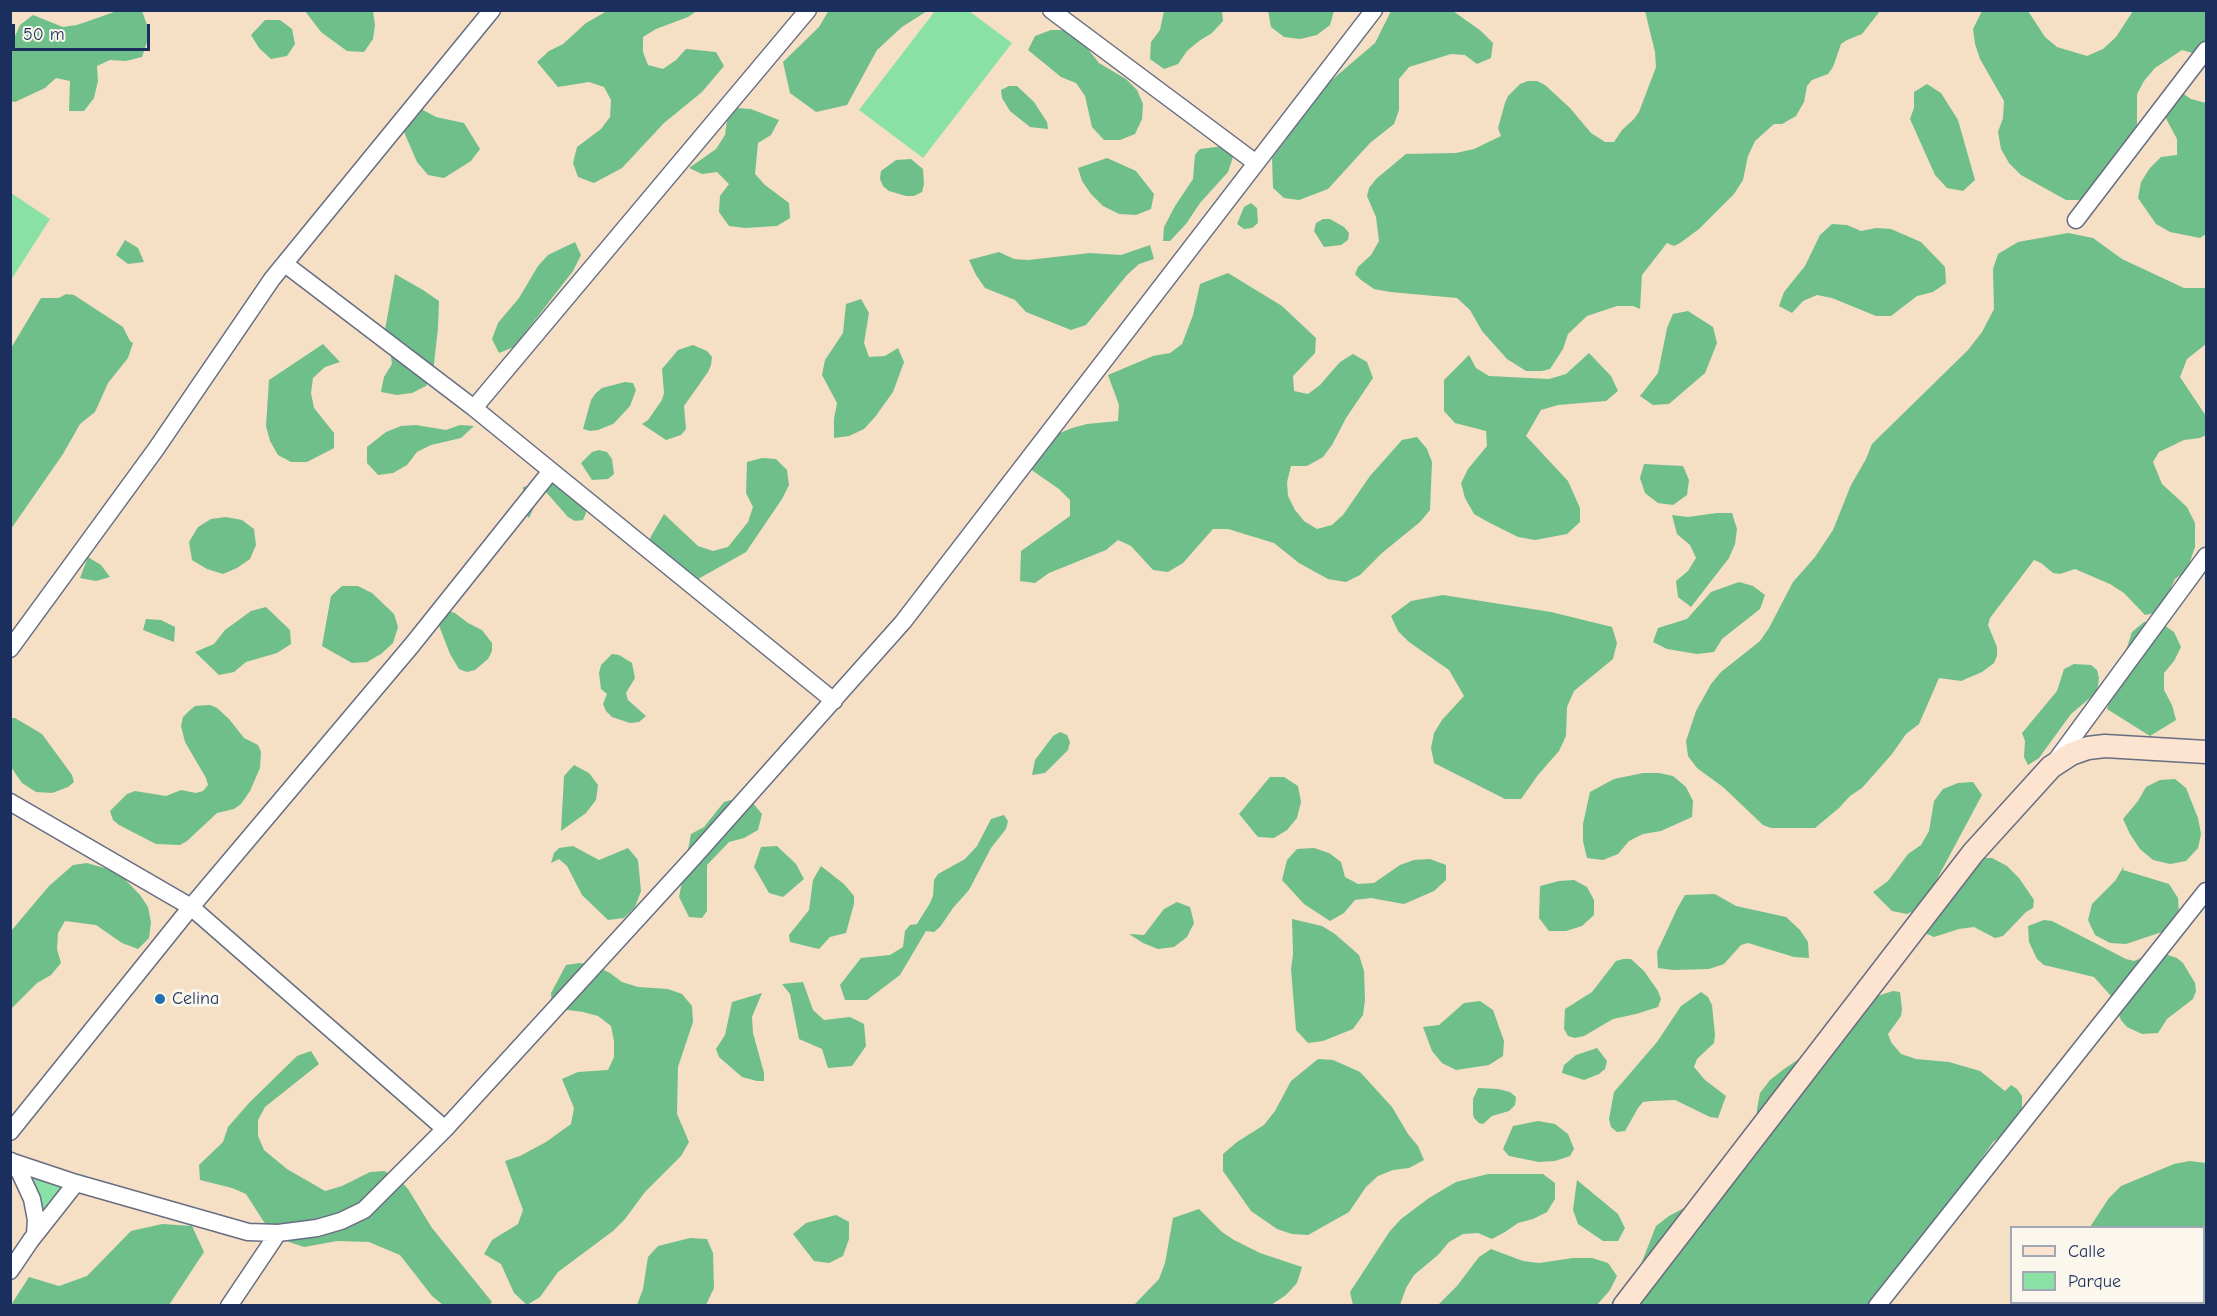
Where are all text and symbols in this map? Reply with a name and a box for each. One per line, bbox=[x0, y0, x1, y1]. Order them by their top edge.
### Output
scale bar bbox=[15, 12, 153, 50]
text: 50 m bbox=[23, 24, 65, 45]
place label: Celina bbox=[172, 988, 219, 1010]
marker: Celina bbox=[153, 992, 167, 1006]
legend bbox=[2010, 1226, 2205, 1304]
text: Calle bbox=[2068, 1241, 2105, 1262]
text: Parque bbox=[2068, 1271, 2121, 1292]

